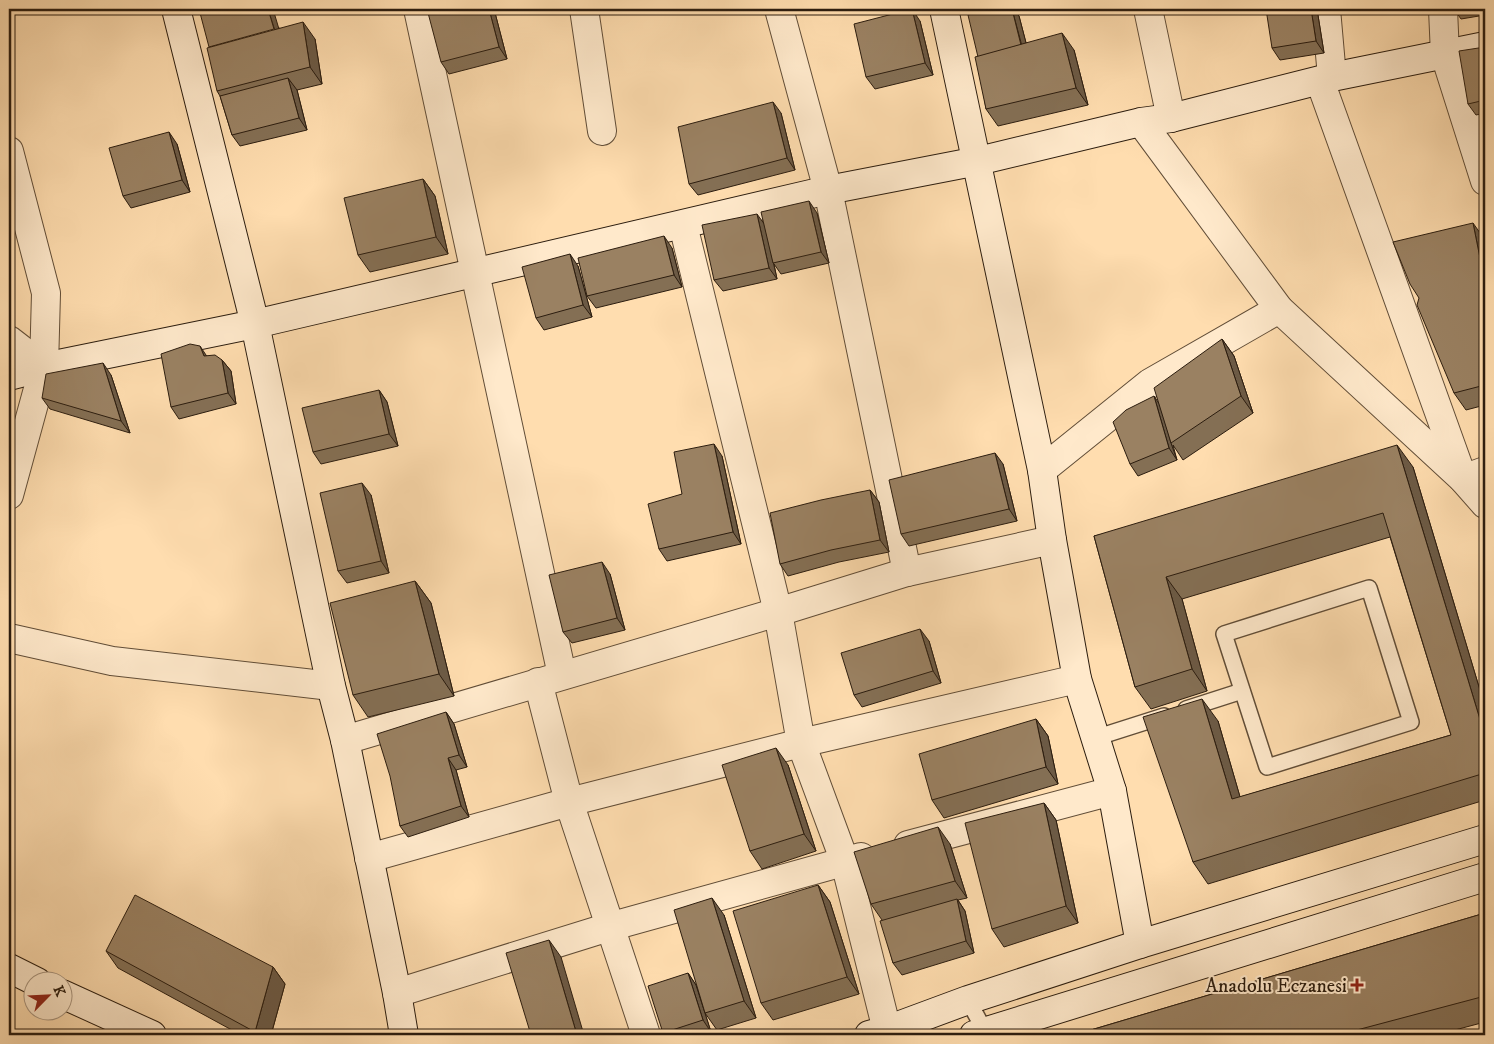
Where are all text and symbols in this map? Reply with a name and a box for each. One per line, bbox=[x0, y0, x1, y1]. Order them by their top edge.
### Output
north arrow bbox=[22, 972, 72, 1022]
place label: Anadolu Eczanesi bbox=[1205, 974, 1347, 999]
marker: Anadolu Eczanesi bbox=[1351, 979, 1363, 991]
text: K bbox=[49, 983, 70, 1000]

